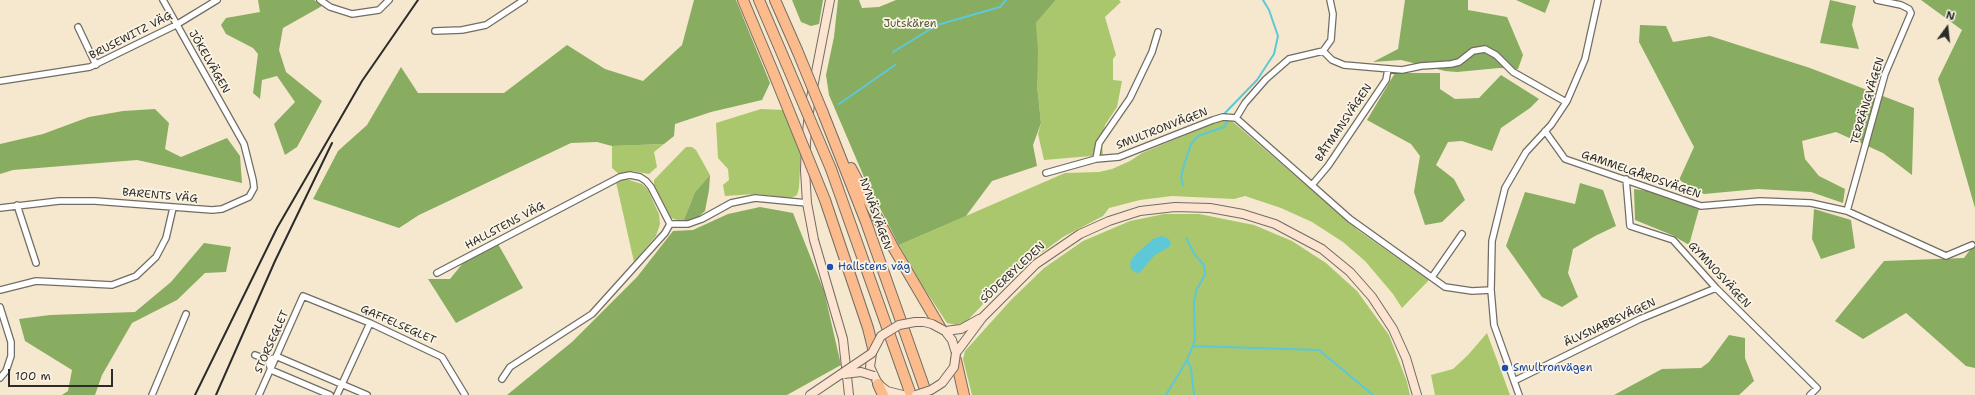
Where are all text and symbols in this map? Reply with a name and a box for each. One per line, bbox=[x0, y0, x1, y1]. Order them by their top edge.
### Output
north arrow bbox=[1927, 8, 1967, 48]
text: N bbox=[1944, 8, 1956, 24]
street label: BRUSEWITZ VÄG bbox=[87, 9, 175, 63]
park label: Jutskären bbox=[884, 17, 936, 31]
street label: JÖKELVÄGEN bbox=[186, 28, 232, 96]
street label: TERRÄNGVÄGEN bbox=[1848, 56, 1888, 146]
street label: BÅTMANSVÄGEN bbox=[1313, 81, 1375, 165]
street label: SMULTRONVÄGEN bbox=[1114, 105, 1210, 153]
street label: GAMMELGÅRDSVÄGEN bbox=[1580, 148, 1702, 202]
street label: NYNÄSVÄGEN bbox=[856, 176, 894, 252]
street label: BARENTS VÄG bbox=[122, 186, 198, 206]
street label: HALLSTENS VÄG bbox=[463, 199, 547, 253]
street label: GYMNOSVÄGEN bbox=[1685, 239, 1753, 311]
street label: SÖDERBYLEDEN bbox=[978, 240, 1048, 306]
place label: Hallstens väg bbox=[838, 260, 910, 274]
marker: Hallstens väg bbox=[825, 262, 835, 272]
street label: ÄLVSNABBSVÄGEN bbox=[1562, 296, 1658, 350]
street label: GAFFELSEGLET bbox=[358, 302, 438, 348]
street label: STORSEGLET bbox=[252, 308, 292, 376]
scale bar bbox=[10, 361, 115, 387]
place label: Smultronvägen bbox=[1513, 361, 1592, 375]
marker: Smultronvägen bbox=[1500, 363, 1510, 373]
text: 100 m bbox=[15, 368, 51, 384]

